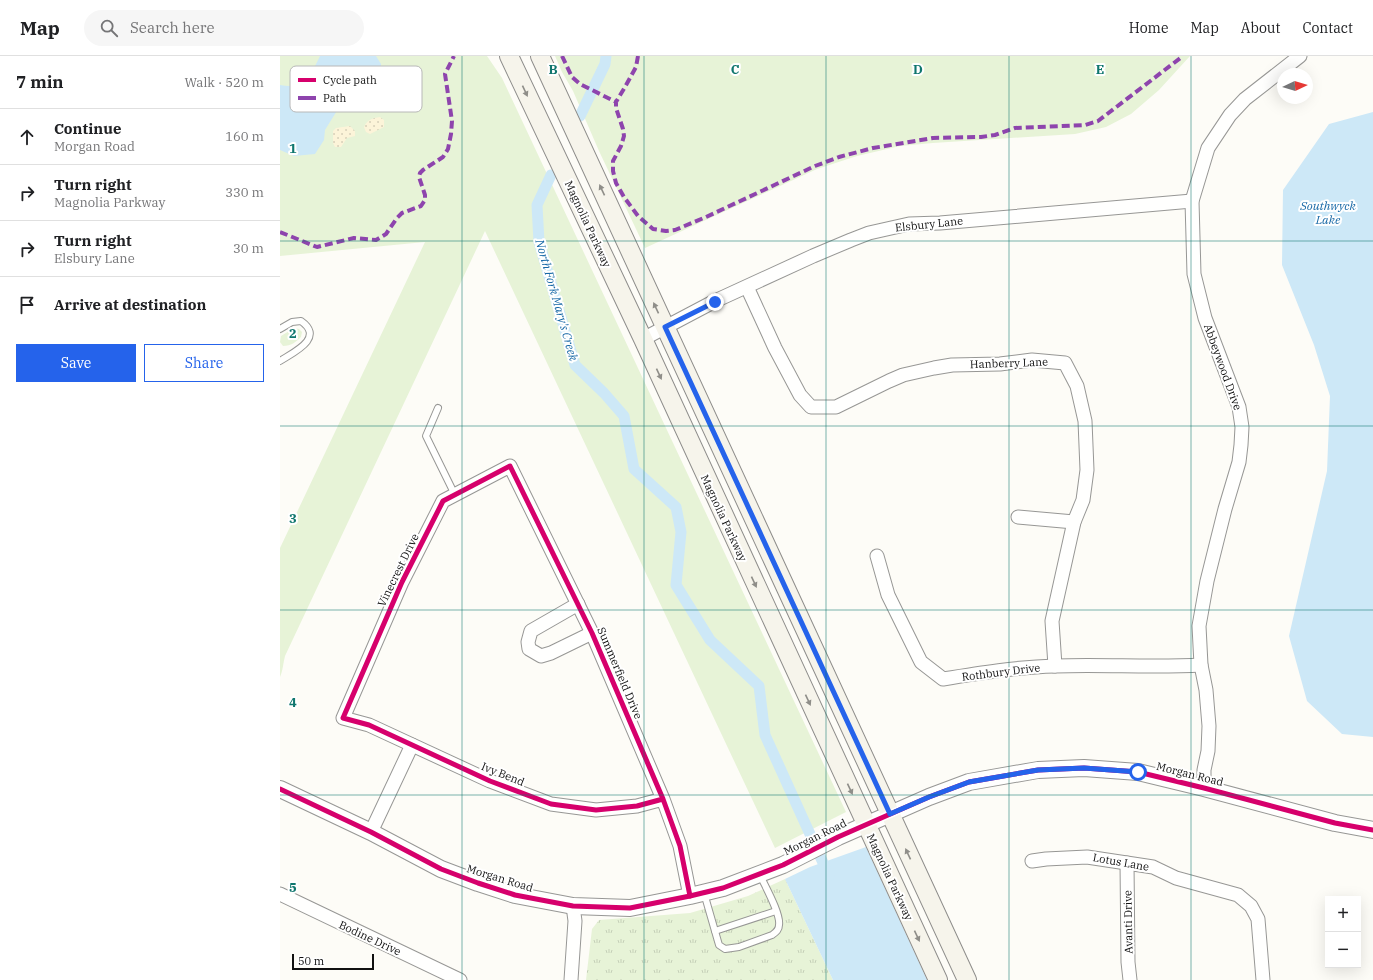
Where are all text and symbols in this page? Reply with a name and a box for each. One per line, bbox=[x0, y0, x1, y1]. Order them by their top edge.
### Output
search box bbox=[84, 10, 364, 46]
text: Map bbox=[20, 16, 60, 40]
icon: search bbox=[98, 17, 120, 39]
text: Search here bbox=[130, 18, 214, 37]
text: Home bbox=[1129, 19, 1168, 37]
text: Map bbox=[1190, 19, 1219, 37]
text: About bbox=[1241, 19, 1280, 37]
text: Contact bbox=[1302, 19, 1353, 37]
text: B bbox=[548, 61, 558, 78]
text: C bbox=[731, 61, 740, 78]
text: D bbox=[913, 61, 923, 78]
text: E bbox=[1096, 61, 1104, 78]
legend bbox=[290, 66, 422, 112]
north arrow bbox=[1277, 68, 1313, 104]
text: 7 min bbox=[16, 71, 64, 93]
text: Cycle path bbox=[323, 73, 377, 87]
text: Walk · 520 m bbox=[185, 74, 264, 91]
one-way arrow bbox=[522, 86, 528, 97]
text: Path bbox=[323, 91, 346, 105]
text: Continue bbox=[54, 119, 121, 138]
icon: ahead bbox=[16, 126, 38, 148]
text: 160 m bbox=[225, 128, 264, 145]
text: Morgan Road bbox=[54, 138, 135, 155]
text: 1 bbox=[289, 140, 297, 157]
text: Turn right bbox=[54, 175, 132, 194]
street label: Magnolia Parkway bbox=[562, 178, 614, 270]
icon: right bbox=[16, 182, 38, 204]
text: 330 m bbox=[225, 184, 264, 201]
one-way arrow bbox=[599, 185, 605, 196]
text: Magnolia Parkway bbox=[54, 194, 165, 211]
water label: Southwyck Lake bbox=[1299, 198, 1356, 227]
street label: Elsbury Lane bbox=[894, 213, 964, 235]
text: Turn right bbox=[54, 231, 132, 250]
water label: North Fork Mary's Creek bbox=[532, 237, 582, 363]
icon: right bbox=[16, 238, 38, 260]
text: 30 m bbox=[233, 240, 264, 257]
text: Elsbury Lane bbox=[54, 250, 135, 267]
route end bbox=[706, 293, 724, 311]
icon: arrive bbox=[16, 294, 38, 316]
text: Arrive at destination bbox=[54, 295, 206, 314]
one-way arrow bbox=[653, 303, 659, 314]
street label: Abbeywood Drive bbox=[1201, 322, 1245, 412]
text: 2 bbox=[289, 325, 297, 342]
button: Save bbox=[16, 344, 136, 382]
button: Share bbox=[144, 344, 264, 382]
street label: Hanberry Lane bbox=[970, 355, 1048, 371]
one-way arrow bbox=[656, 369, 662, 380]
street label: Magnolia Parkway bbox=[698, 472, 750, 564]
text: 3 bbox=[289, 510, 297, 527]
street label: Vinecrest Drive bbox=[374, 531, 422, 609]
one-way arrow bbox=[751, 576, 757, 587]
street label: Summerfield Drive bbox=[594, 625, 646, 721]
street label: Rothbury Drive bbox=[961, 660, 1041, 684]
text: 4 bbox=[289, 694, 297, 711]
one-way arrow bbox=[805, 694, 811, 705]
street label: Ivy Bend bbox=[479, 759, 527, 789]
street label: Morgan Road bbox=[1155, 759, 1225, 789]
route start bbox=[1129, 763, 1147, 781]
one-way arrow bbox=[847, 784, 853, 795]
street label: Morgan Road bbox=[781, 816, 849, 858]
street label: Magnolia Parkway bbox=[864, 831, 916, 923]
one-way arrow bbox=[905, 848, 911, 859]
street label: Lotus Lane bbox=[1092, 850, 1150, 874]
street label: Morgan Road bbox=[465, 861, 535, 895]
text: 5 bbox=[289, 879, 297, 896]
street label: Avanti Drive bbox=[1120, 890, 1136, 954]
map controls bbox=[1325, 896, 1361, 968]
button: + bbox=[1325, 896, 1361, 932]
street label: Bodine Drive bbox=[337, 917, 403, 959]
one-way arrow bbox=[914, 930, 920, 941]
button: − bbox=[1325, 932, 1361, 968]
scale bar bbox=[292, 952, 374, 971]
text: 50 m bbox=[298, 954, 324, 968]

